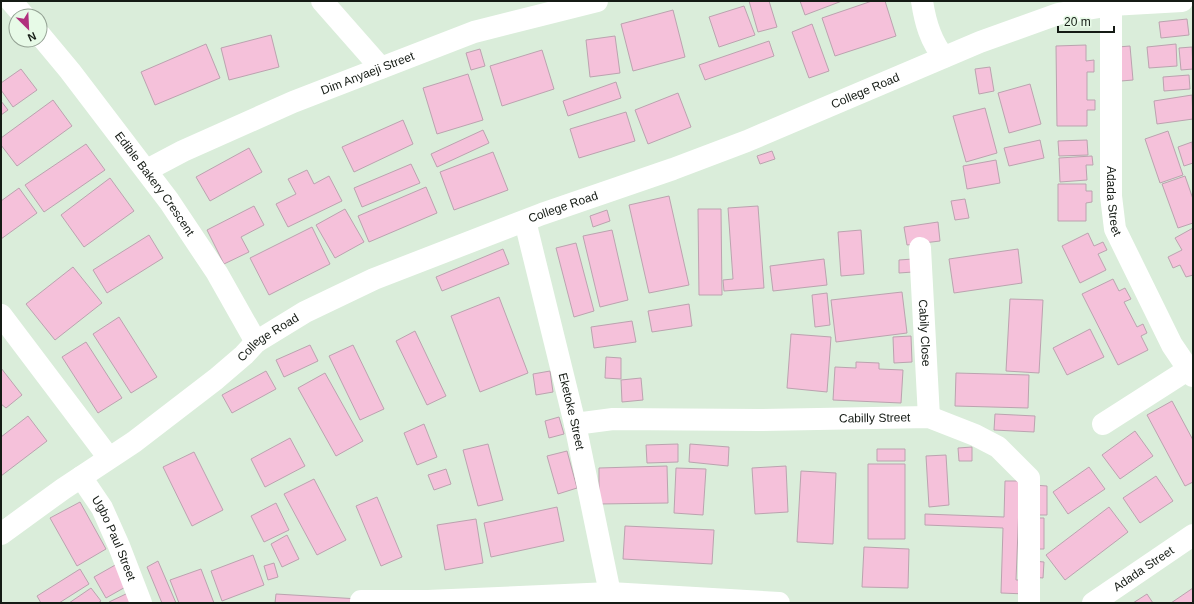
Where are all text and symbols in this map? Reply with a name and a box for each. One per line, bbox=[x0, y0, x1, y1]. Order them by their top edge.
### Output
north arrow bbox=[8, 8, 48, 48]
scale bar bbox=[1058, 8, 1114, 34]
text: 20 m bbox=[1064, 15, 1091, 29]
text: N bbox=[26, 30, 38, 44]
street label: Dim Anyaeji Street bbox=[319, 49, 417, 98]
street label: College Road bbox=[829, 70, 902, 111]
street label: Edible Bakery Crescent bbox=[112, 129, 198, 239]
street label: Adada Street bbox=[1104, 166, 1125, 239]
street label: College Road bbox=[526, 188, 600, 226]
street label: Cabily Close bbox=[916, 299, 933, 367]
street label: College Road bbox=[235, 311, 301, 365]
street label: Eketoke Street bbox=[556, 371, 587, 452]
street label: Cabilly Street bbox=[839, 410, 911, 426]
street label: Ugbo Paul Street bbox=[89, 493, 139, 583]
street label: Adada Street bbox=[1110, 543, 1177, 594]

